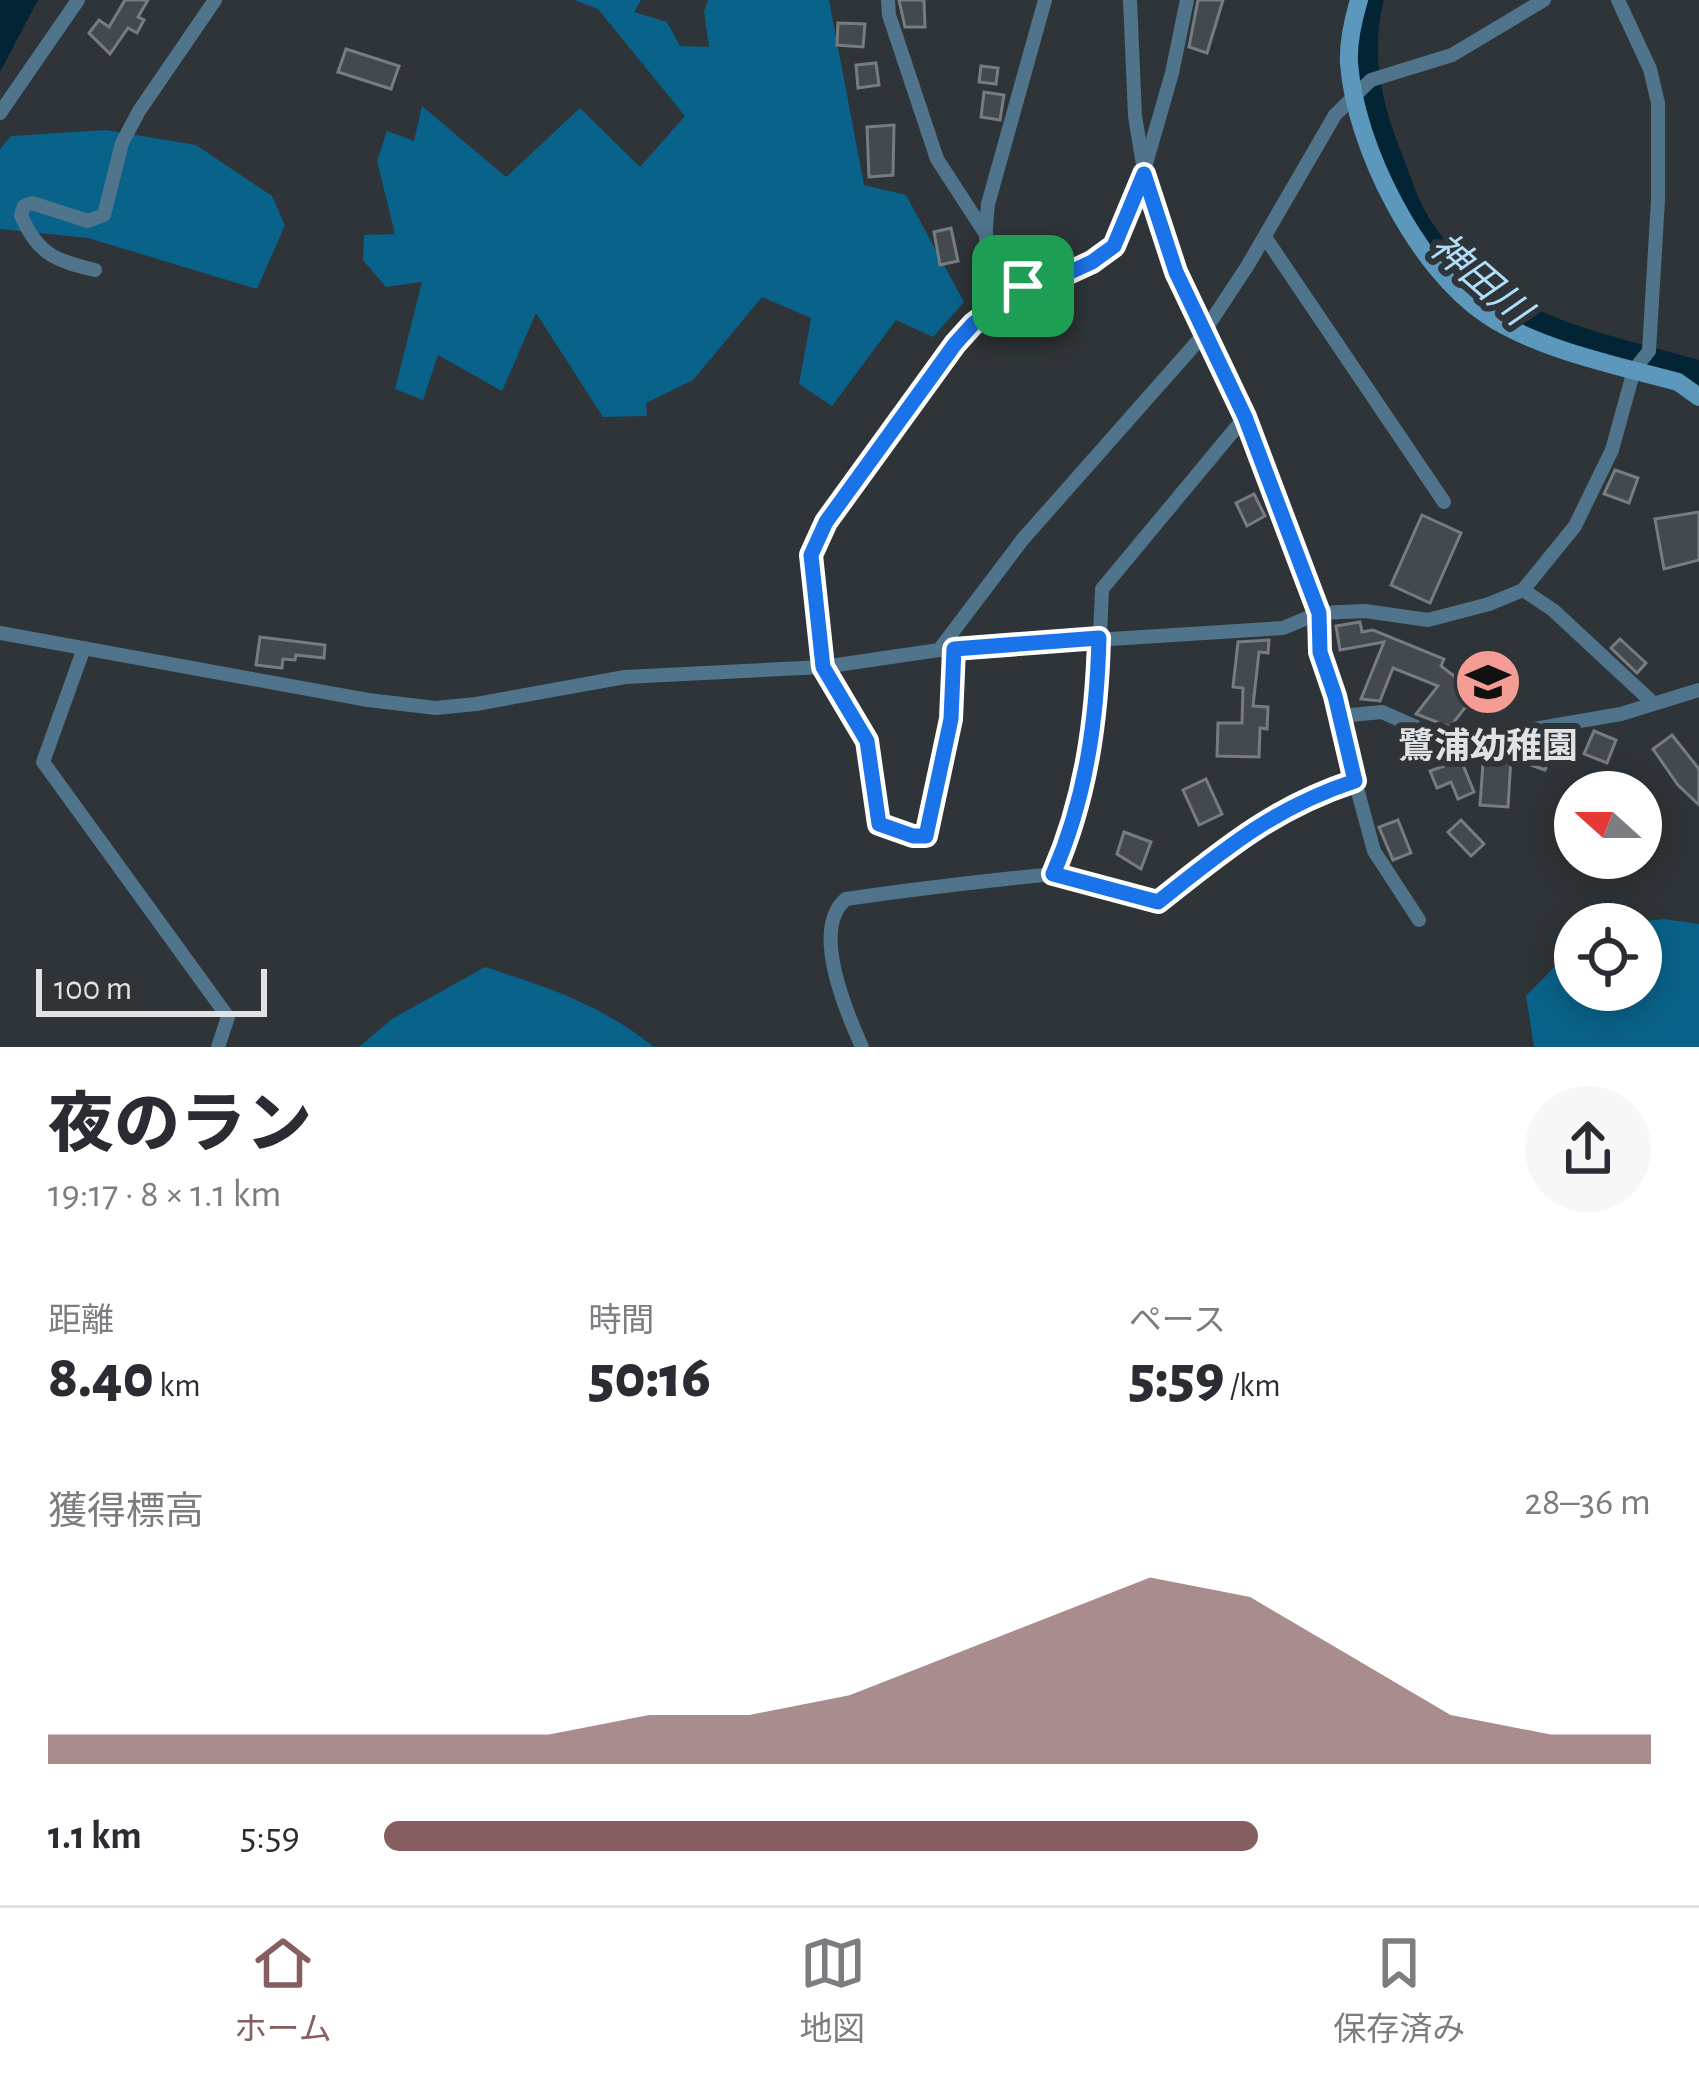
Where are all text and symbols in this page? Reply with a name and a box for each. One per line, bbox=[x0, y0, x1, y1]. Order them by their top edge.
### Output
water label: 神田川 bbox=[1422, 225, 1541, 336]
pin bbox=[972, 235, 1074, 337]
icon: arrive bbox=[990, 253, 1056, 319]
school or university icon: 鷺浦幼稚園 bbox=[1453, 647, 1523, 717]
place label: 鷺浦幼稚園 bbox=[1398, 727, 1578, 765]
north arrow bbox=[1554, 771, 1662, 879]
map controls bbox=[1554, 771, 1662, 1011]
button: locate bbox=[1554, 903, 1662, 1011]
scale bar bbox=[36, 963, 267, 1016]
text: 100 m bbox=[54, 973, 132, 1006]
button: share bbox=[1525, 1086, 1651, 1212]
text: 夜のラン bbox=[48, 1093, 312, 1159]
text: 19:17 · 8 × 1.1 km bbox=[48, 1175, 281, 1214]
text: 距離 bbox=[48, 1305, 114, 1338]
text: 時間 bbox=[588, 1305, 654, 1338]
text: ペース bbox=[1129, 1305, 1226, 1338]
text: 8.40 bbox=[48, 1348, 154, 1408]
text: 50:16 bbox=[588, 1348, 711, 1408]
text: 5:59 bbox=[1129, 1348, 1224, 1408]
text: km bbox=[154, 1370, 201, 1403]
text: /km bbox=[1224, 1370, 1281, 1403]
text: 28–36 m bbox=[1524, 1483, 1651, 1522]
text: 獲得標高 bbox=[48, 1493, 204, 1532]
text: 1.1 km bbox=[48, 1817, 142, 1856]
text: 5:59 bbox=[240, 1817, 300, 1856]
tab: ホーム bbox=[234, 1930, 332, 2051]
tab: 地図 bbox=[800, 1930, 866, 2051]
tab: 保存済み bbox=[1333, 1930, 1465, 2051]

